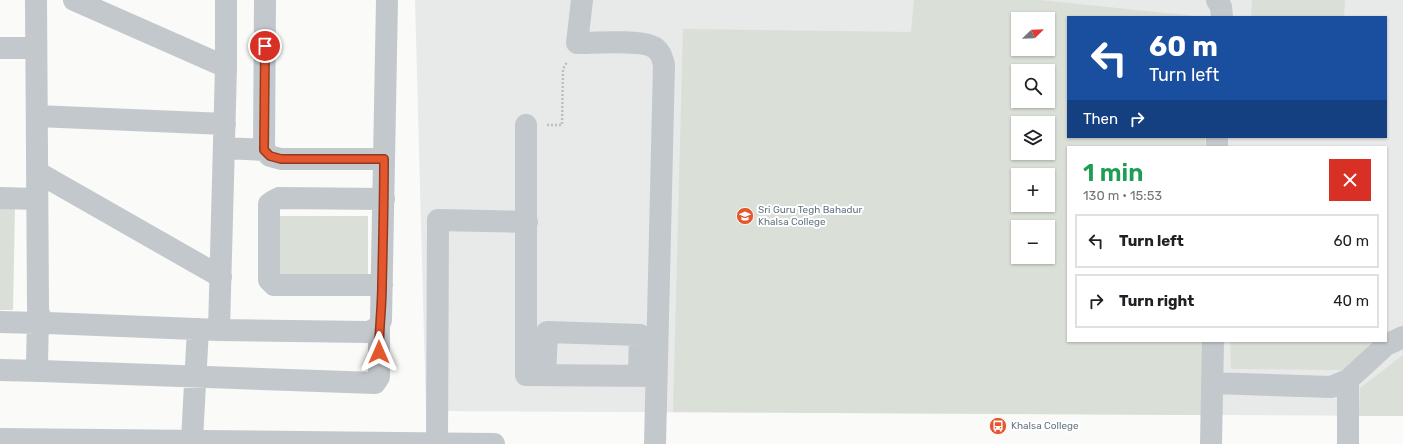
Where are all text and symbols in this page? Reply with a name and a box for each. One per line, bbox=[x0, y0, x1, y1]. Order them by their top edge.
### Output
north arrow bbox=[1011, 12, 1055, 56]
map controls bbox=[1011, 12, 1055, 264]
pin bbox=[248, 29, 282, 63]
text: 60 m bbox=[1149, 30, 1218, 63]
icon: left bbox=[1083, 32, 1135, 84]
icon: arrive bbox=[254, 35, 276, 57]
button: search bbox=[1011, 64, 1055, 108]
text: Turn left bbox=[1149, 64, 1219, 86]
icon: right bbox=[1126, 108, 1148, 130]
text: Then bbox=[1083, 110, 1118, 128]
button: layers bbox=[1011, 116, 1055, 160]
text: 1 min bbox=[1083, 159, 1143, 187]
button: close bbox=[1329, 159, 1371, 201]
button: + bbox=[1011, 168, 1055, 212]
text: 130 m · 15:53 bbox=[1083, 188, 1162, 203]
place label: Sri Guru Tegh Bahadur Khalsa College bbox=[758, 204, 862, 228]
school or university icon: Sri Guru Tegh Bahadur Khalsa College bbox=[735, 206, 755, 226]
button: − bbox=[1011, 220, 1055, 264]
icon: left bbox=[1085, 230, 1107, 252]
text: Turn left bbox=[1119, 232, 1184, 250]
text: 60 m bbox=[1333, 232, 1369, 250]
icon: right bbox=[1085, 290, 1107, 312]
text: Turn right bbox=[1119, 292, 1194, 310]
text: 40 m bbox=[1333, 292, 1369, 310]
position arrow bbox=[358, 331, 400, 373]
bus stop icon: Khalsa College bbox=[988, 416, 1008, 436]
place label: Khalsa College bbox=[1011, 420, 1079, 432]

